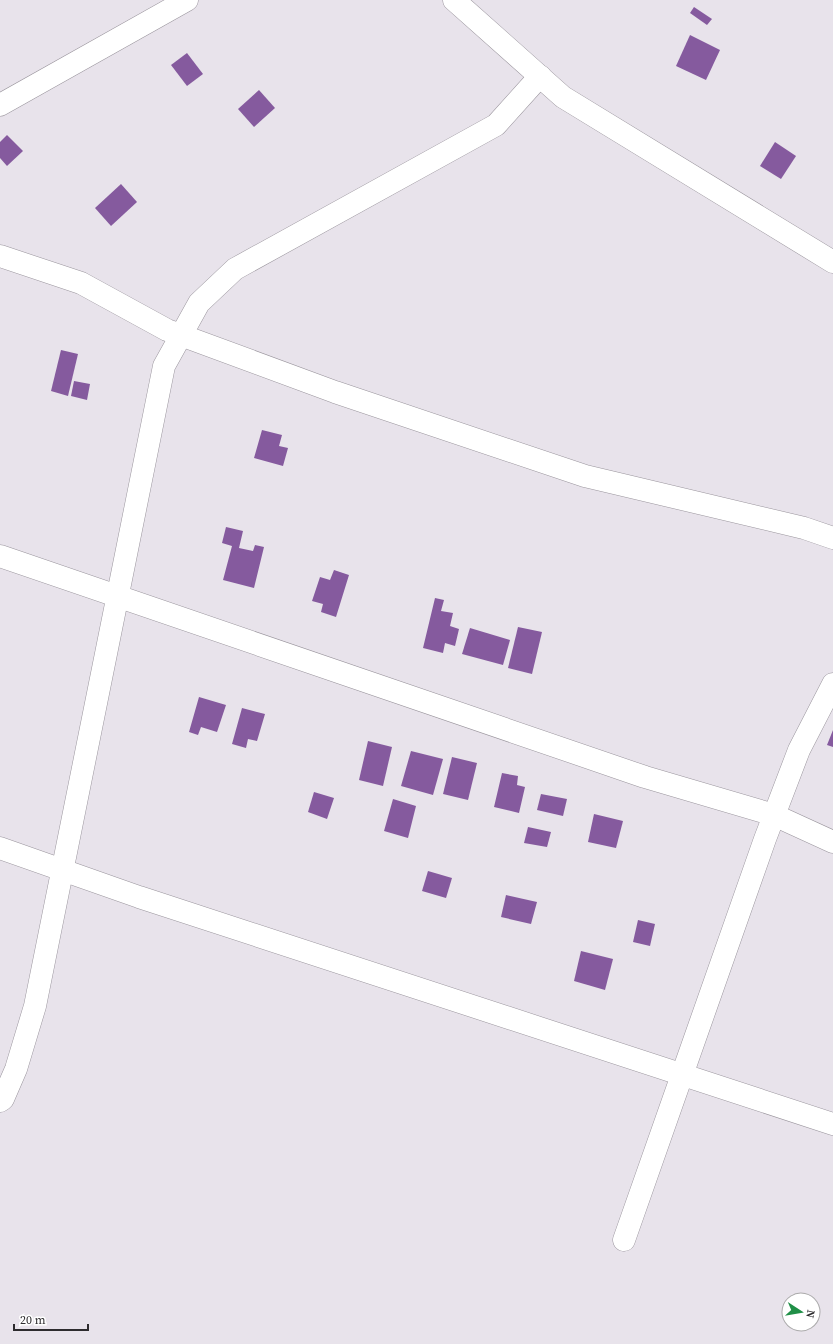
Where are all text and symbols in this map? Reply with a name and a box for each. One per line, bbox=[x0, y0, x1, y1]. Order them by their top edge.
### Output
north arrow bbox=[781, 1292, 821, 1332]
scale bar bbox=[14, 1306, 88, 1332]
text: N bbox=[802, 1308, 818, 1319]
text: 20 m bbox=[20, 1312, 46, 1328]

